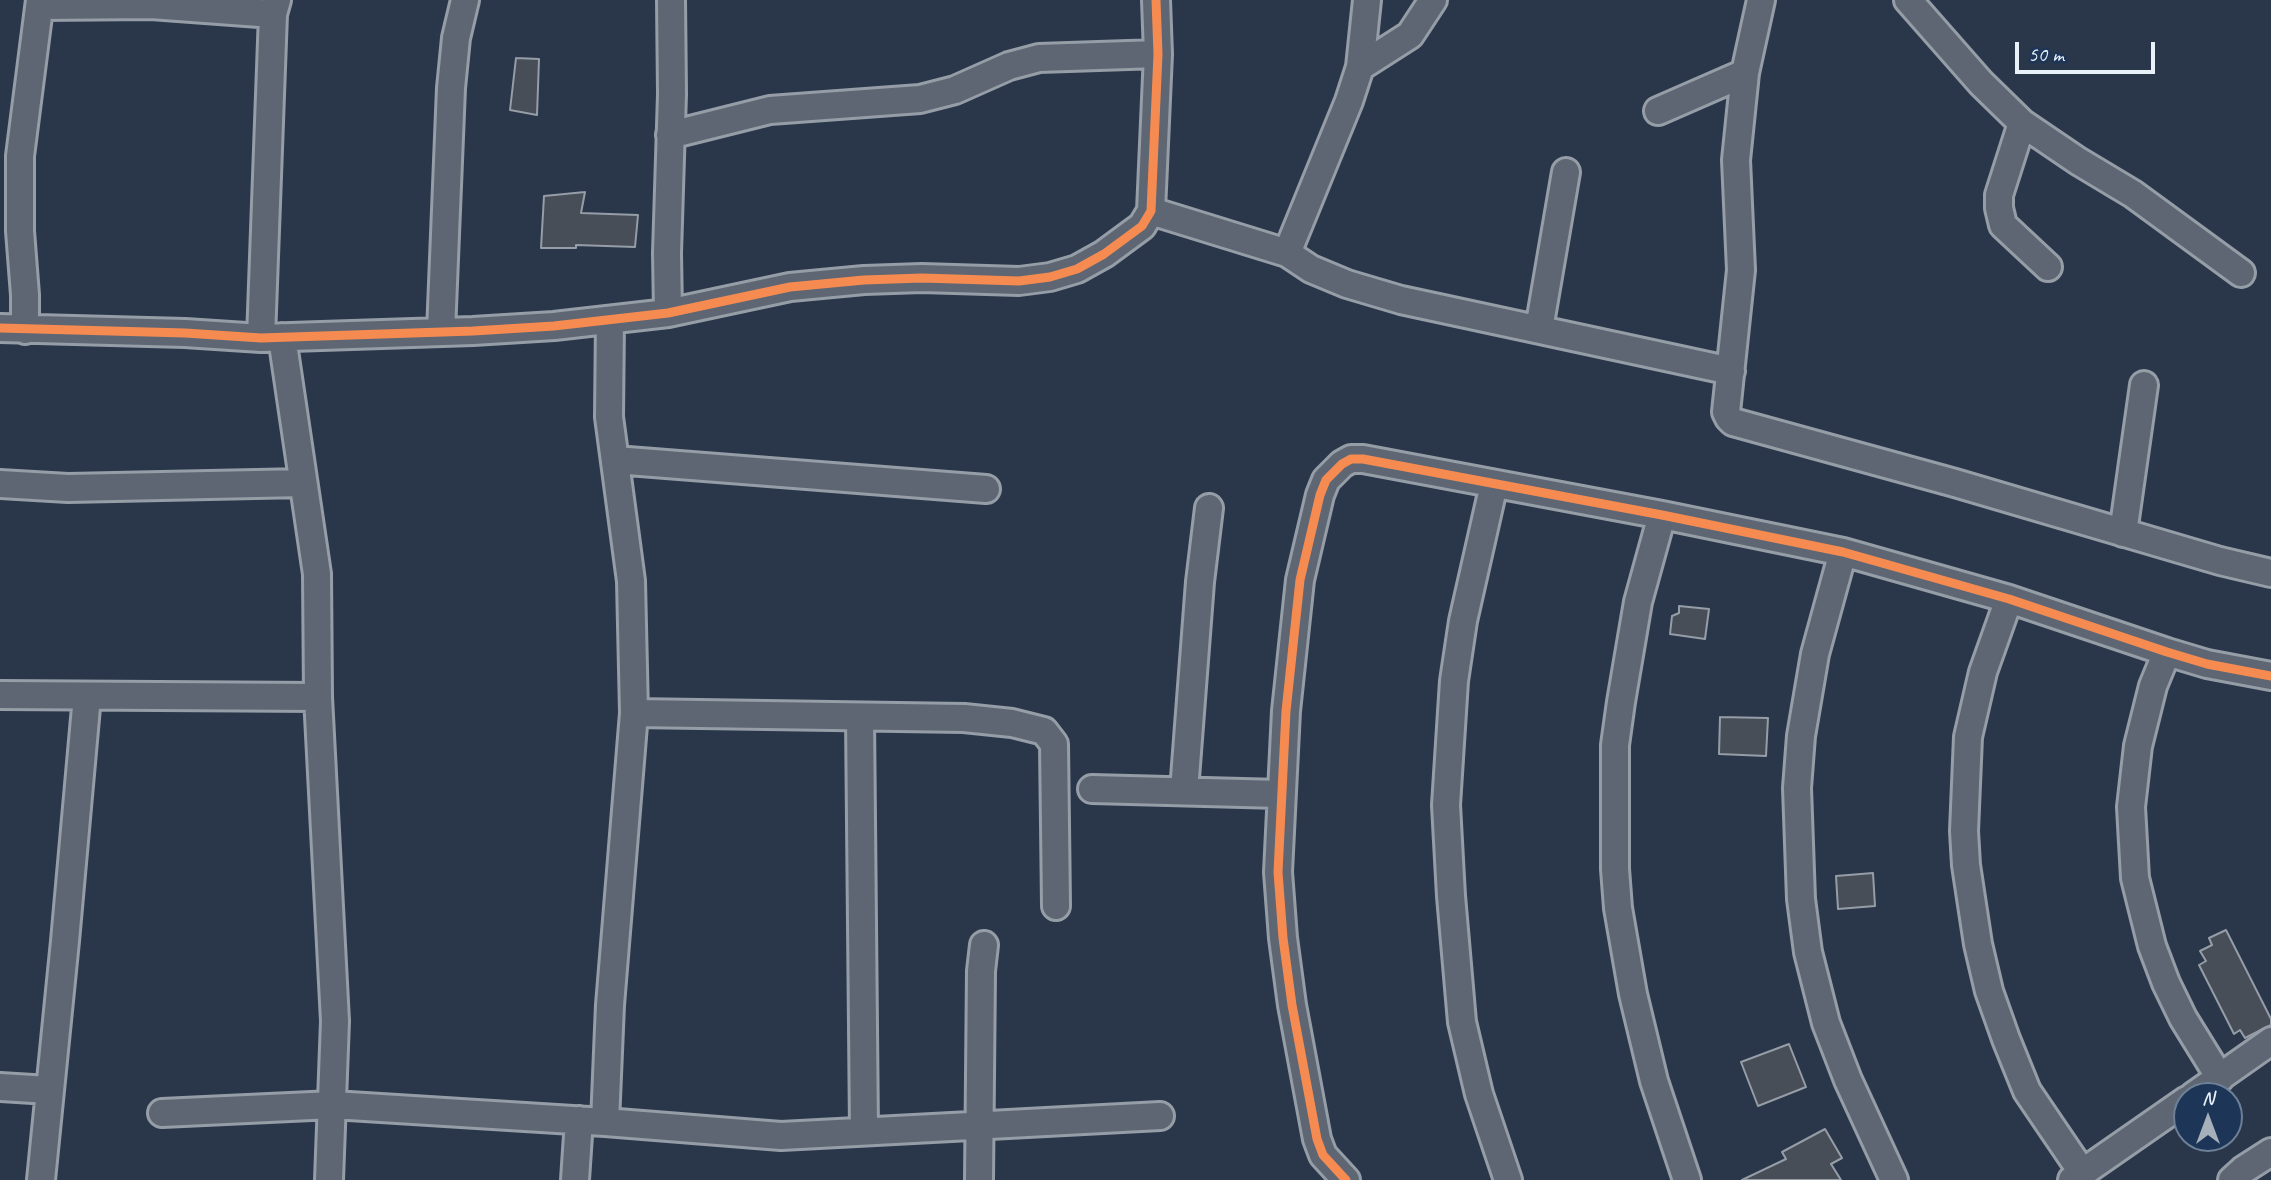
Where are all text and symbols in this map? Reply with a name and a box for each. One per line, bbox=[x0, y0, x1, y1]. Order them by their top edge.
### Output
scale bar bbox=[2019, 28, 2159, 72]
text: 50 m bbox=[2028, 41, 2064, 67]
north arrow bbox=[2173, 1082, 2243, 1152]
text: N bbox=[2202, 1086, 2214, 1110]

